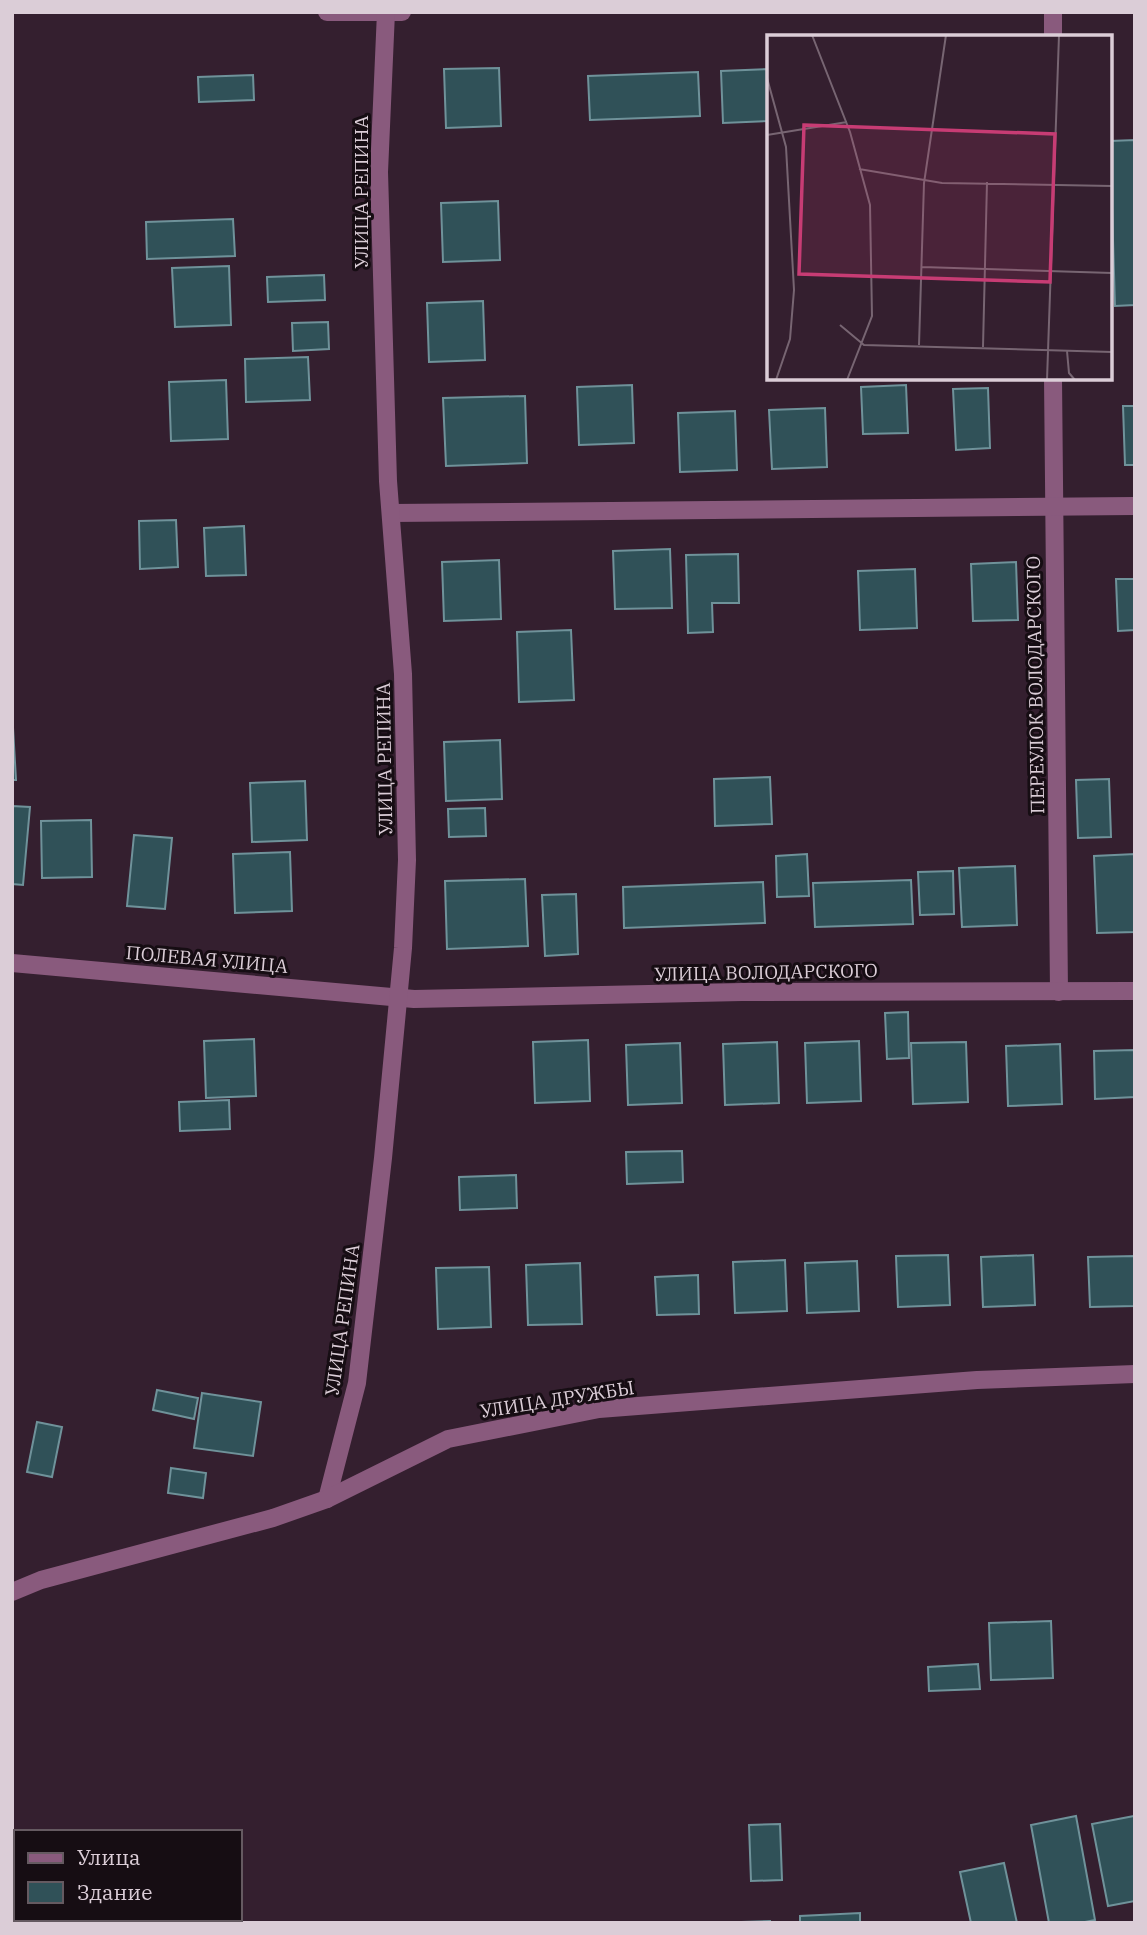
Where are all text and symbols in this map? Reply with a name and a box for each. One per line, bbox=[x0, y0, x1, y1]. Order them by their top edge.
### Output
inset map bbox=[767, 35, 1112, 380]
street label: УЛИЦА РЕПИНА bbox=[349, 115, 373, 269]
street label: ПЕРЕУЛОК ВОЛОДАРСКОГО bbox=[1021, 556, 1049, 814]
street label: УЛИЦА РЕПИНА bbox=[371, 682, 397, 836]
street label: ПОЛЕВАЯ УЛИЦА bbox=[125, 940, 289, 978]
street label: УЛИЦА ВОЛОДАРСКОГО bbox=[654, 958, 878, 986]
street label: УЛИЦА РЕПИНА bbox=[319, 1243, 365, 1397]
street label: УЛИЦА ДРУЖБЫ bbox=[478, 1375, 636, 1423]
legend bbox=[14, 1830, 242, 1921]
text: Улица bbox=[77, 1843, 141, 1871]
text: Здание bbox=[77, 1878, 152, 1906]

